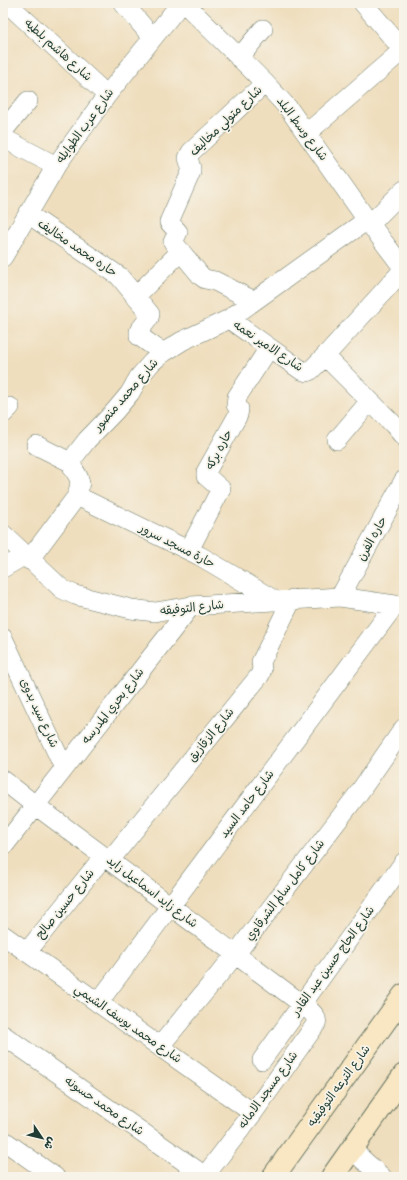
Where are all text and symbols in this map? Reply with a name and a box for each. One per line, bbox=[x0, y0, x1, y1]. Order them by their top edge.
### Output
street label: شارع هاشم بلطيه bbox=[20, 16, 95, 85]
street label: شارع متولي مخاليف bbox=[187, 83, 267, 162]
street label: شارع عرب الطوايله bbox=[53, 86, 118, 167]
street label: شارع وسط البلد bbox=[272, 94, 331, 164]
street label: حاره محمد مخاليف bbox=[35, 216, 120, 280]
street label: شارع الامير نعمه bbox=[230, 317, 306, 376]
street label: شارع محمد منصور bbox=[90, 356, 162, 436]
street label: حاره بركه bbox=[202, 427, 236, 472]
street label: حاره الفرن bbox=[354, 514, 390, 564]
street label: حارة مسجد سرور bbox=[136, 520, 217, 571]
street label: شارع التوفيقه bbox=[159, 597, 225, 620]
street label: شارع بحري المدرسه bbox=[79, 665, 148, 748]
street label: شارع سيد بدوى bbox=[15, 676, 62, 751]
street label: شارع الزقازيق bbox=[185, 705, 238, 766]
street label: شارع حامد السيد bbox=[217, 767, 278, 842]
street label: شارع كامل سالم الشرقاوي bbox=[242, 836, 330, 945]
street label: شارع زايد اسماعيل زايد bbox=[103, 853, 201, 932]
street label: شارع حسين صالح bbox=[32, 866, 98, 942]
street label: شارع الحاج حسين عبد القادر bbox=[288, 903, 379, 1020]
street label: شارع محمد يوسف الشيمي bbox=[70, 981, 185, 1069]
street label: شارع الترعه التوفيقيه bbox=[304, 1042, 375, 1131]
street label: شارع مسجد الامانه bbox=[235, 1048, 302, 1132]
street label: شارع محمد حسونه bbox=[61, 1073, 147, 1140]
north arrow bbox=[22, 1118, 62, 1158]
text: ش bbox=[41, 1135, 59, 1152]

